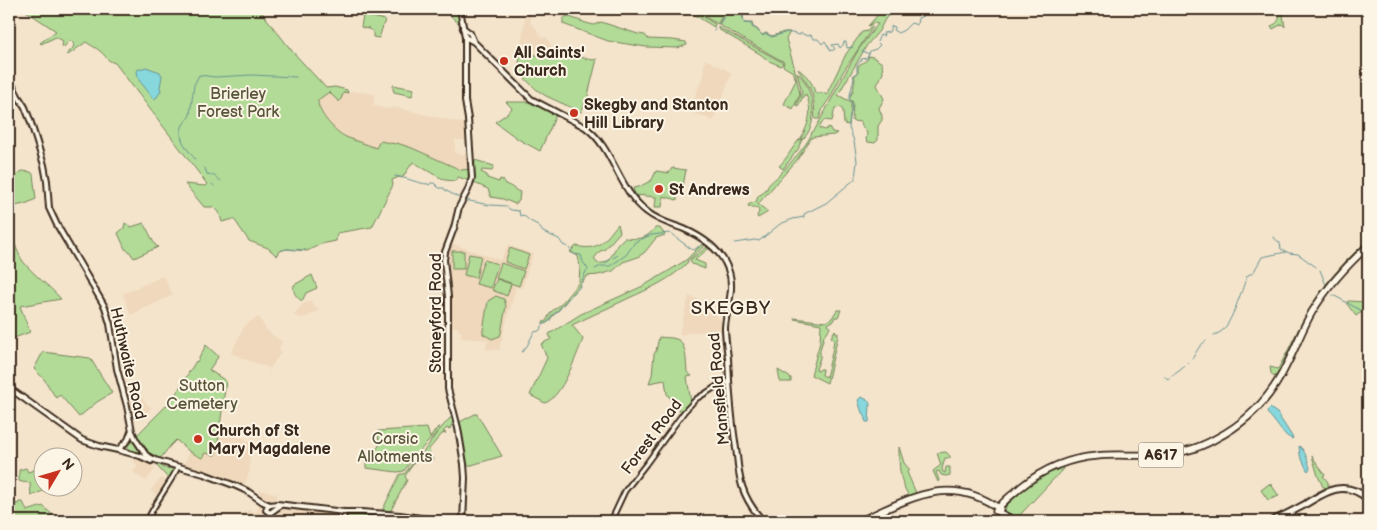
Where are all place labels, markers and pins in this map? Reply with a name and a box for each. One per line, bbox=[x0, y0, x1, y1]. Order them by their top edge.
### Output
place label: All Saints' Church bbox=[513, 44, 585, 81]
marker: All Saints' Church bbox=[498, 55, 510, 67]
place label: Skegby and Stanton Hill Library bbox=[584, 96, 729, 133]
marker: Skegby and Stanton Hill Library bbox=[568, 107, 580, 119]
place label: St Andrews bbox=[669, 181, 750, 200]
marker: St Andrews bbox=[653, 183, 665, 195]
place label: Church of St Mary Magdalene bbox=[208, 422, 331, 459]
marker: Church of St Mary Magdalene bbox=[192, 433, 204, 445]

